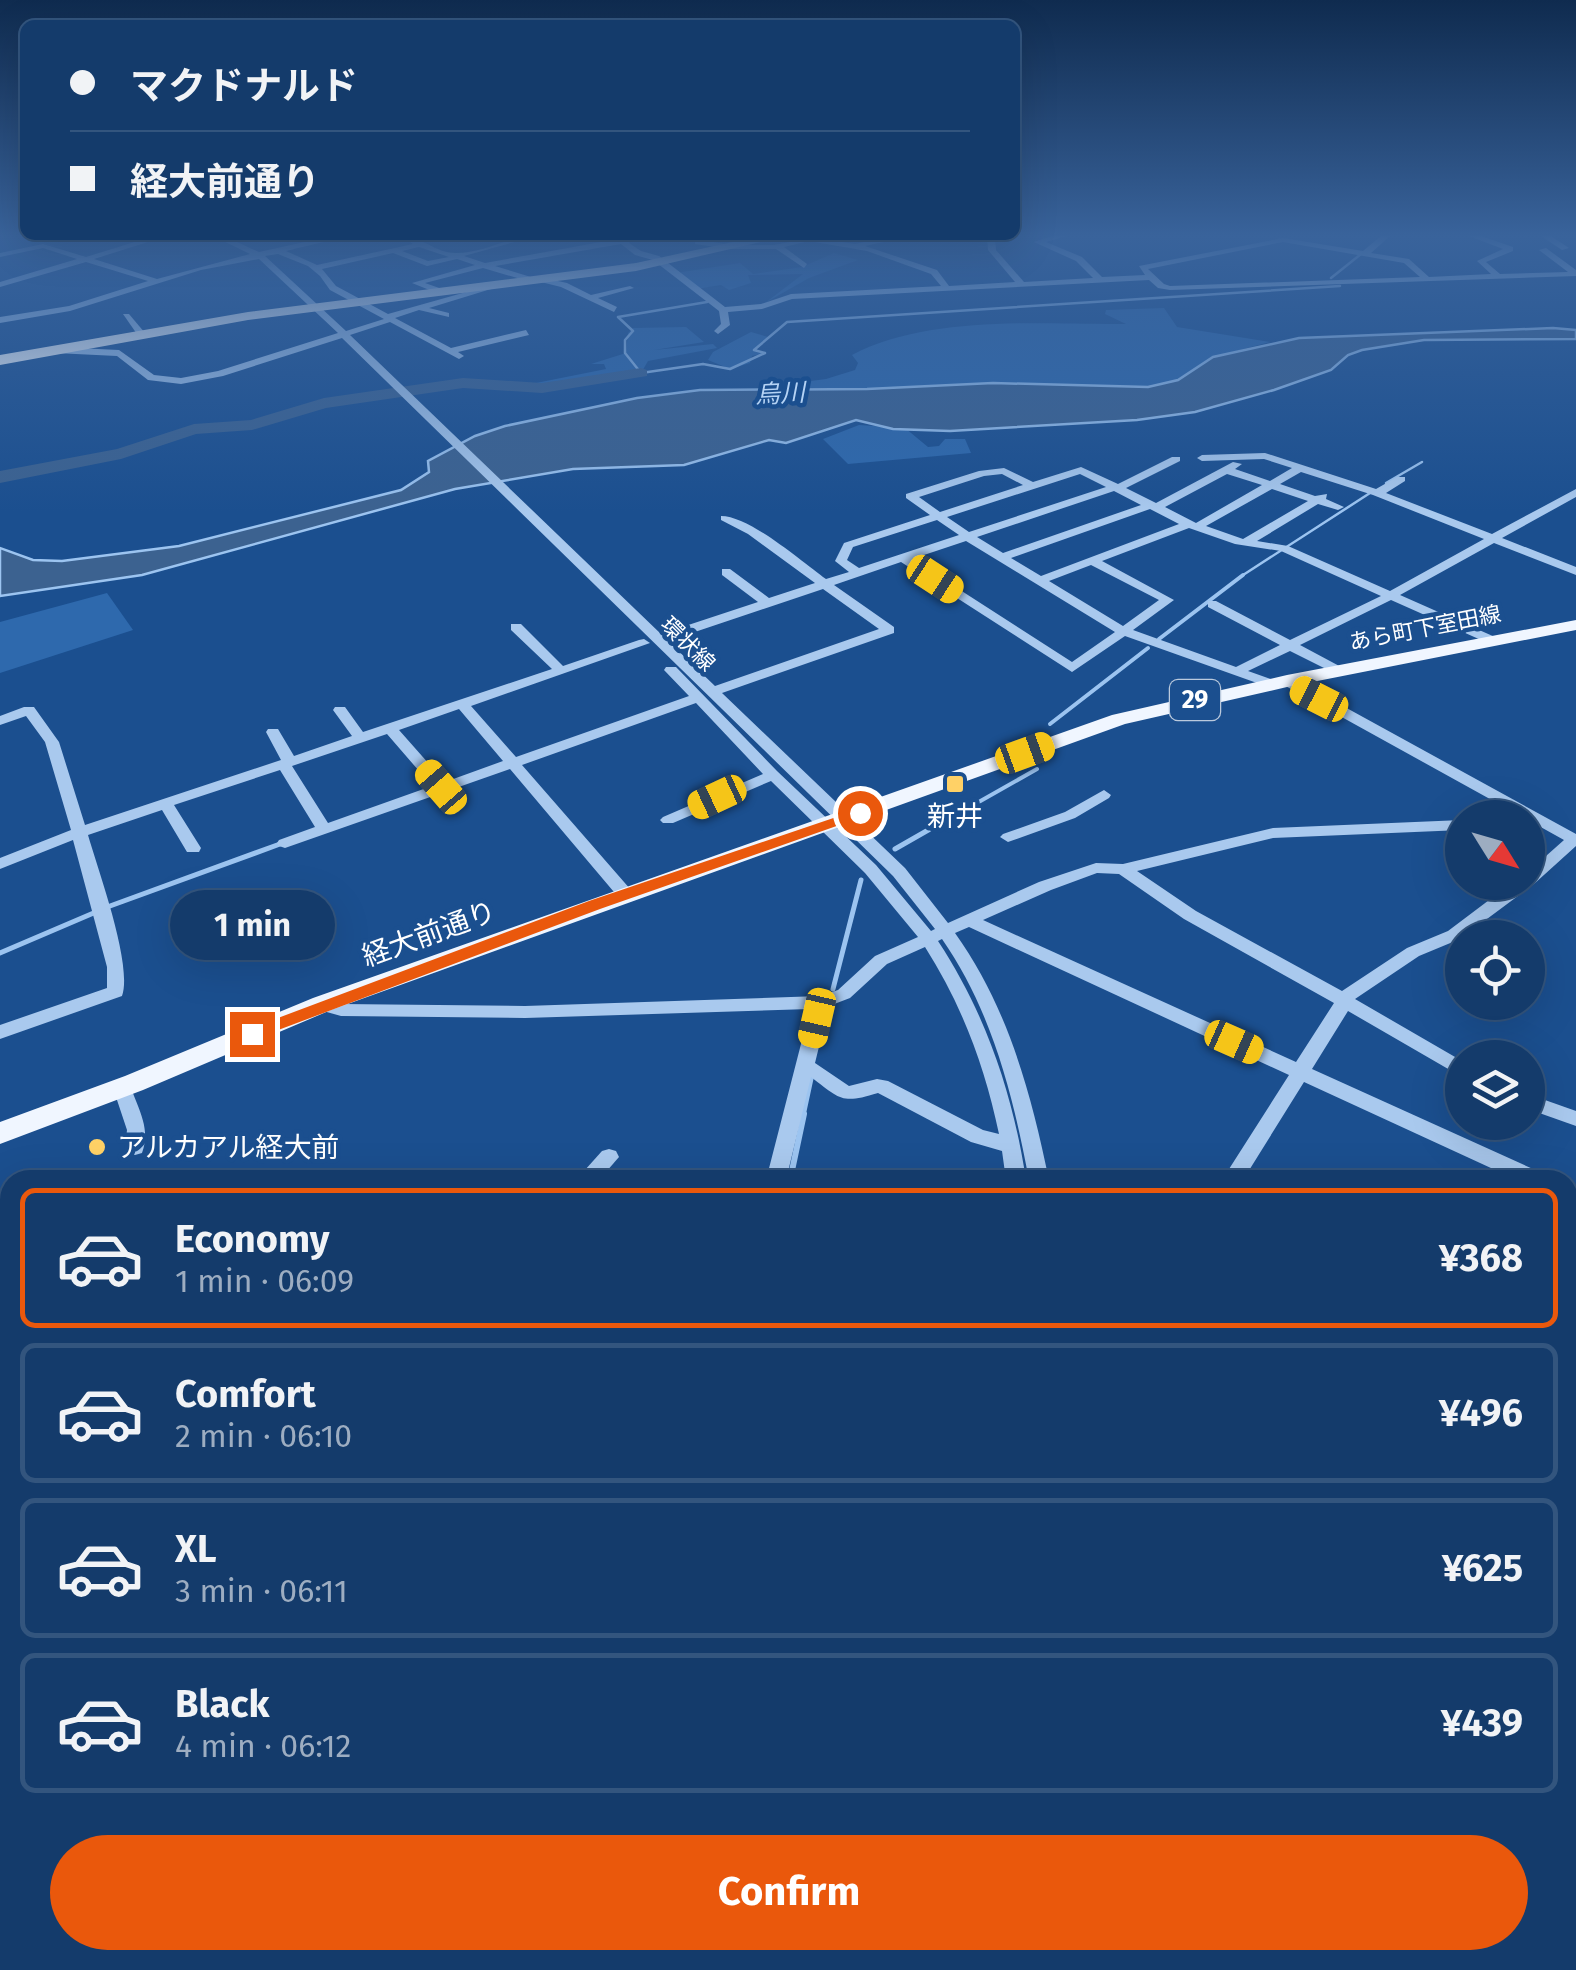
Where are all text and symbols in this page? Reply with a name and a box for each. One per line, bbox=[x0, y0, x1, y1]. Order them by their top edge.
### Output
text: マクドナルド bbox=[130, 63, 358, 109]
text: 経大前通り bbox=[130, 159, 320, 205]
water label: 烏川 bbox=[754, 378, 809, 410]
car bbox=[902, 550, 968, 608]
street label: あら町下室田線 bbox=[1347, 600, 1503, 656]
street label: 環状線 bbox=[655, 611, 721, 677]
car bbox=[1285, 672, 1353, 726]
road number: 29 bbox=[1170, 680, 1220, 720]
car bbox=[992, 729, 1058, 777]
car bbox=[410, 755, 472, 819]
car bbox=[683, 771, 751, 823]
marker: 新井 bbox=[944, 773, 966, 795]
route start bbox=[838, 791, 883, 836]
place label: 新井 bbox=[927, 800, 983, 833]
north arrow bbox=[1445, 800, 1545, 900]
map controls bbox=[1445, 800, 1545, 1140]
callout: 1 min bbox=[170, 889, 334, 959]
street label: 経大前通り bbox=[358, 895, 500, 973]
text: 1 min bbox=[214, 906, 291, 944]
button: locate bbox=[1445, 920, 1545, 1020]
car bbox=[796, 985, 838, 1051]
route end bbox=[230, 1012, 275, 1057]
car bbox=[1200, 1016, 1268, 1068]
button: layers bbox=[1445, 1040, 1545, 1140]
place label: アルカアル経大前 bbox=[117, 1131, 340, 1164]
marker: アルカアル経大前 bbox=[86, 1136, 108, 1158]
icon: car bbox=[55, 1213, 145, 1303]
text: Economy bbox=[175, 1216, 330, 1262]
text: ¥368 bbox=[1439, 1235, 1523, 1281]
text: 1 min · 06:09 bbox=[175, 1262, 354, 1300]
icon: car bbox=[55, 1368, 145, 1458]
text: Comfort bbox=[175, 1371, 316, 1417]
text: ¥496 bbox=[1439, 1390, 1523, 1436]
text: 2 min · 06:10 bbox=[175, 1417, 352, 1455]
icon: car bbox=[55, 1523, 145, 1613]
text: XL bbox=[175, 1526, 217, 1572]
text: ¥625 bbox=[1442, 1545, 1523, 1591]
text: 3 min · 06:11 bbox=[175, 1572, 348, 1610]
icon: car bbox=[55, 1678, 145, 1768]
text: Black bbox=[175, 1681, 270, 1727]
text: ¥439 bbox=[1441, 1700, 1523, 1746]
text: 4 min · 06:12 bbox=[175, 1727, 351, 1765]
button: Confirm bbox=[50, 1835, 1528, 1950]

